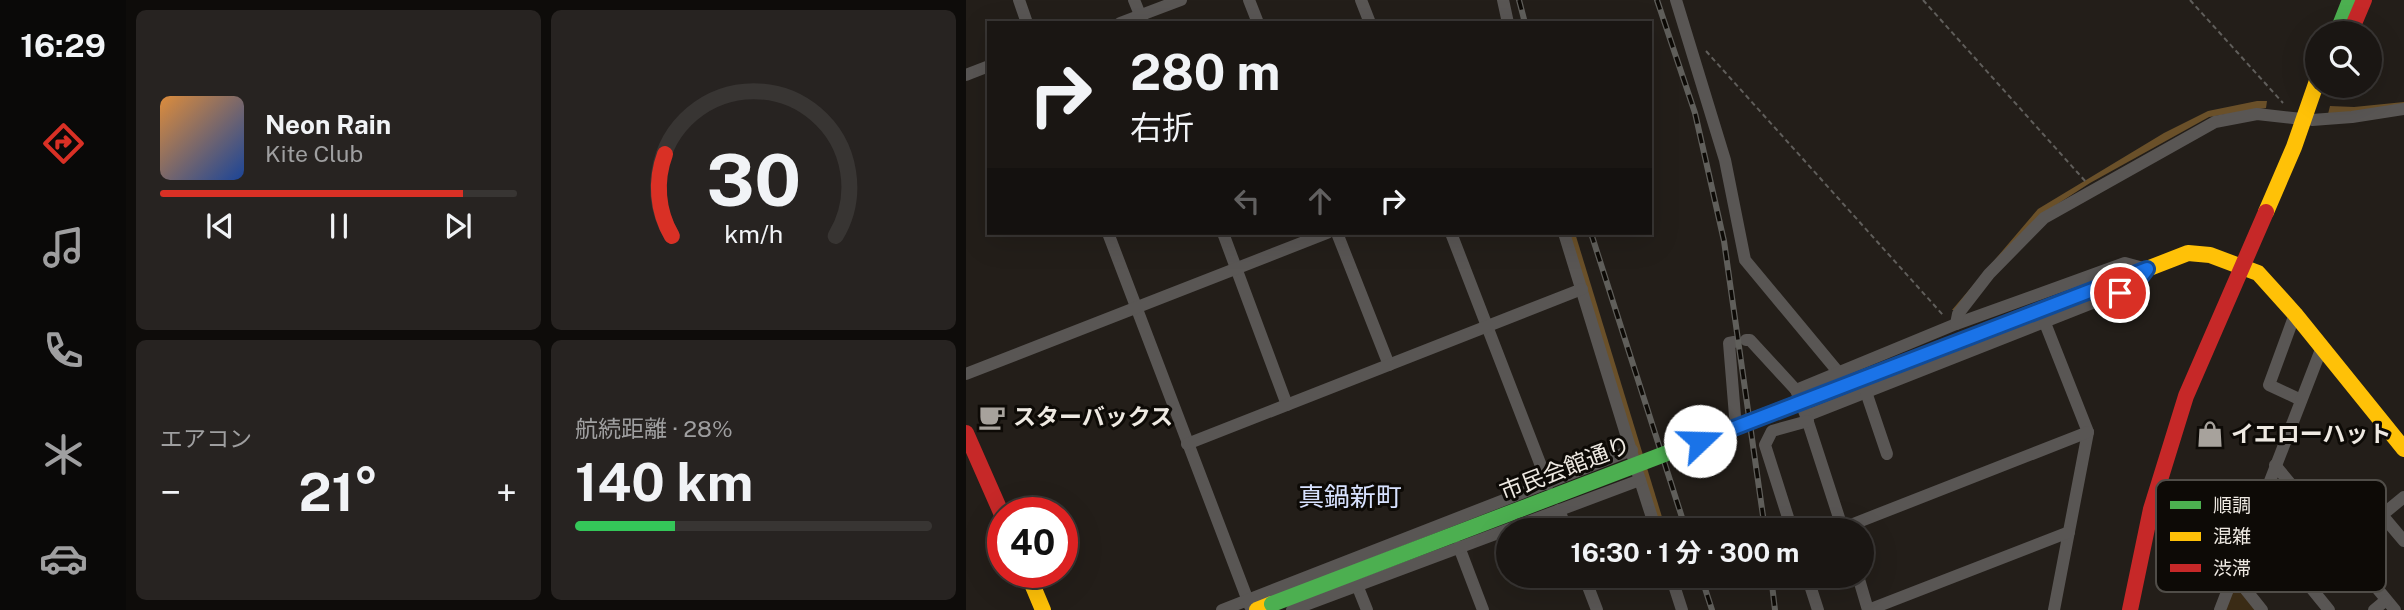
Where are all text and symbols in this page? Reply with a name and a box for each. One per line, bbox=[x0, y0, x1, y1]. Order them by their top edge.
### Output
map controls bbox=[2305, 21, 2382, 98]
button: search bbox=[2305, 21, 2382, 98]
text: 16:29 bbox=[20, 27, 106, 64]
text: 280 m bbox=[1130, 43, 1280, 101]
icon: right bbox=[1015, 49, 1106, 140]
text: Neon Rain bbox=[265, 109, 391, 140]
text: 右折 bbox=[1130, 109, 1194, 146]
icon: directions bbox=[39, 119, 88, 168]
text: 30 bbox=[706, 138, 801, 223]
text: Kite Club bbox=[265, 140, 363, 167]
icon: left bbox=[1228, 182, 1266, 220]
icon: ahead bbox=[1301, 182, 1339, 220]
icon: right bbox=[1374, 182, 1412, 220]
icon: previous bbox=[201, 207, 239, 245]
icon: pause bbox=[320, 207, 358, 245]
icon: next bbox=[439, 207, 477, 245]
text: km/h bbox=[724, 219, 783, 249]
icon: music bbox=[39, 223, 88, 272]
pin bbox=[2090, 263, 2150, 323]
icon: arrive bbox=[2101, 274, 2139, 312]
icon: phone bbox=[39, 326, 88, 375]
cafe icon: スターバックス bbox=[977, 402, 1007, 432]
place label: スターバックス bbox=[1013, 403, 1173, 430]
position arrow bbox=[1663, 404, 1737, 478]
text: 航続距離 · 28% bbox=[575, 415, 733, 442]
shop icon: イエローハット bbox=[2195, 419, 2225, 449]
place label: イエローハット bbox=[2231, 420, 2391, 447]
text: エアコン bbox=[160, 425, 252, 452]
icon: climate bbox=[39, 430, 88, 479]
street label: 市民会館通り bbox=[1496, 430, 1634, 505]
text: 140 km bbox=[575, 452, 753, 513]
text: 21° bbox=[299, 462, 378, 523]
text: − bbox=[160, 470, 181, 515]
text: + bbox=[496, 470, 517, 515]
legend bbox=[2156, 480, 2386, 592]
district label: 真鍋新町 bbox=[1298, 481, 1402, 512]
text: 順調 bbox=[2213, 494, 2251, 516]
speed limit sign: 40 bbox=[987, 497, 1078, 588]
text: 混雑 bbox=[2213, 525, 2251, 547]
icon: car bbox=[39, 534, 88, 583]
text: 16:30 · 1 分 · 300 m bbox=[1571, 537, 1799, 568]
text: 渋滞 bbox=[2213, 557, 2251, 579]

